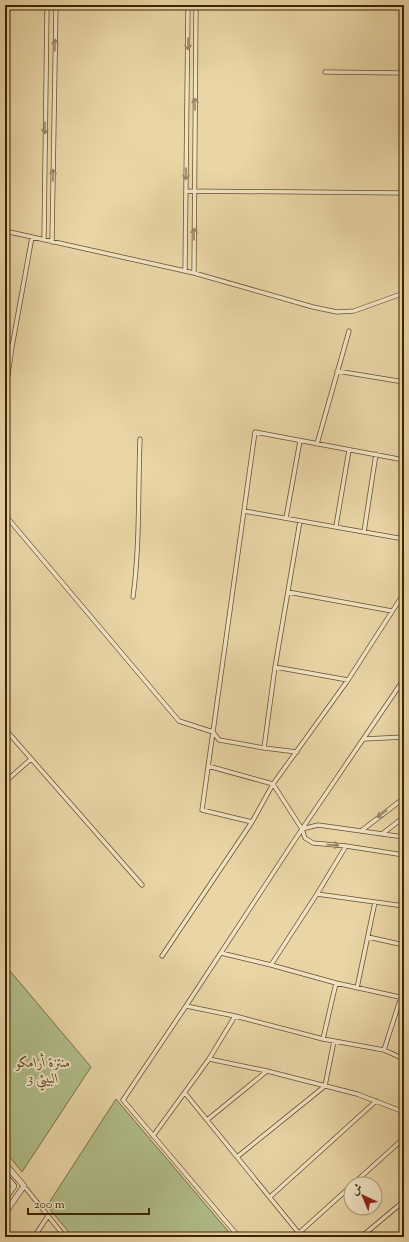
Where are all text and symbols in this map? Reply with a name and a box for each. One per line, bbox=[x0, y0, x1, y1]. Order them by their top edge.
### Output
one-way arrow bbox=[184, 37, 192, 50]
one-way arrow bbox=[52, 39, 59, 52]
one-way arrow bbox=[191, 98, 199, 111]
one-way arrow bbox=[41, 121, 49, 134]
one-way arrow bbox=[182, 167, 190, 180]
one-way arrow bbox=[49, 169, 57, 182]
one-way arrow bbox=[190, 228, 198, 241]
one-way arrow bbox=[377, 810, 388, 819]
one-way arrow bbox=[326, 841, 339, 848]
park label: منتزة أرامكو البيئي 3 bbox=[14, 1052, 71, 1091]
north arrow bbox=[343, 1176, 383, 1216]
text: ش bbox=[347, 1180, 366, 1199]
scale bar bbox=[28, 1190, 149, 1216]
text: 200 m bbox=[34, 1196, 65, 1214]

